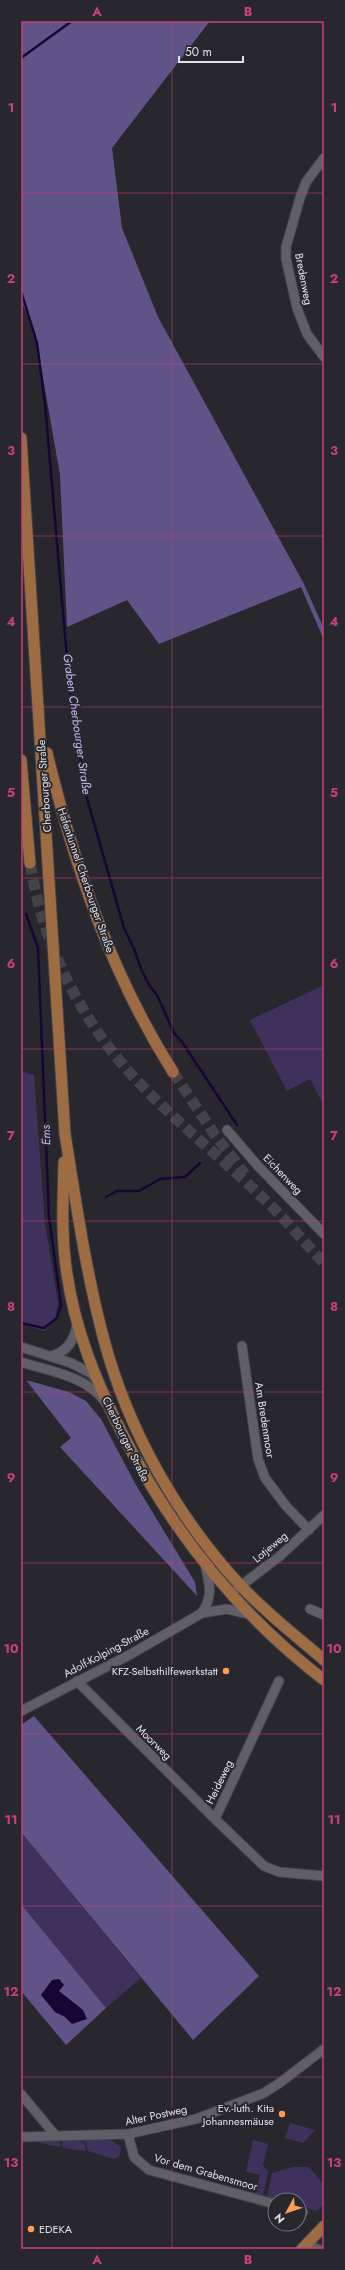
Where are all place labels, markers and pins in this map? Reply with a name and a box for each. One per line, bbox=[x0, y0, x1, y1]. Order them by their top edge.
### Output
place label: KFZ-Selbsthilfewerkstatt bbox=[112, 1663, 218, 1679]
marker: KFZ-Selbsthilfewerkstatt bbox=[221, 1666, 231, 1676]
place label: Ev.-luth. Kita Johannesmäuse bbox=[201, 2100, 274, 2129]
marker: Ev.-luth. Kita Johannesmäuse bbox=[277, 2109, 287, 2119]
place label: EDEKA bbox=[39, 2221, 73, 2237]
marker: EDEKA bbox=[26, 2224, 36, 2234]

